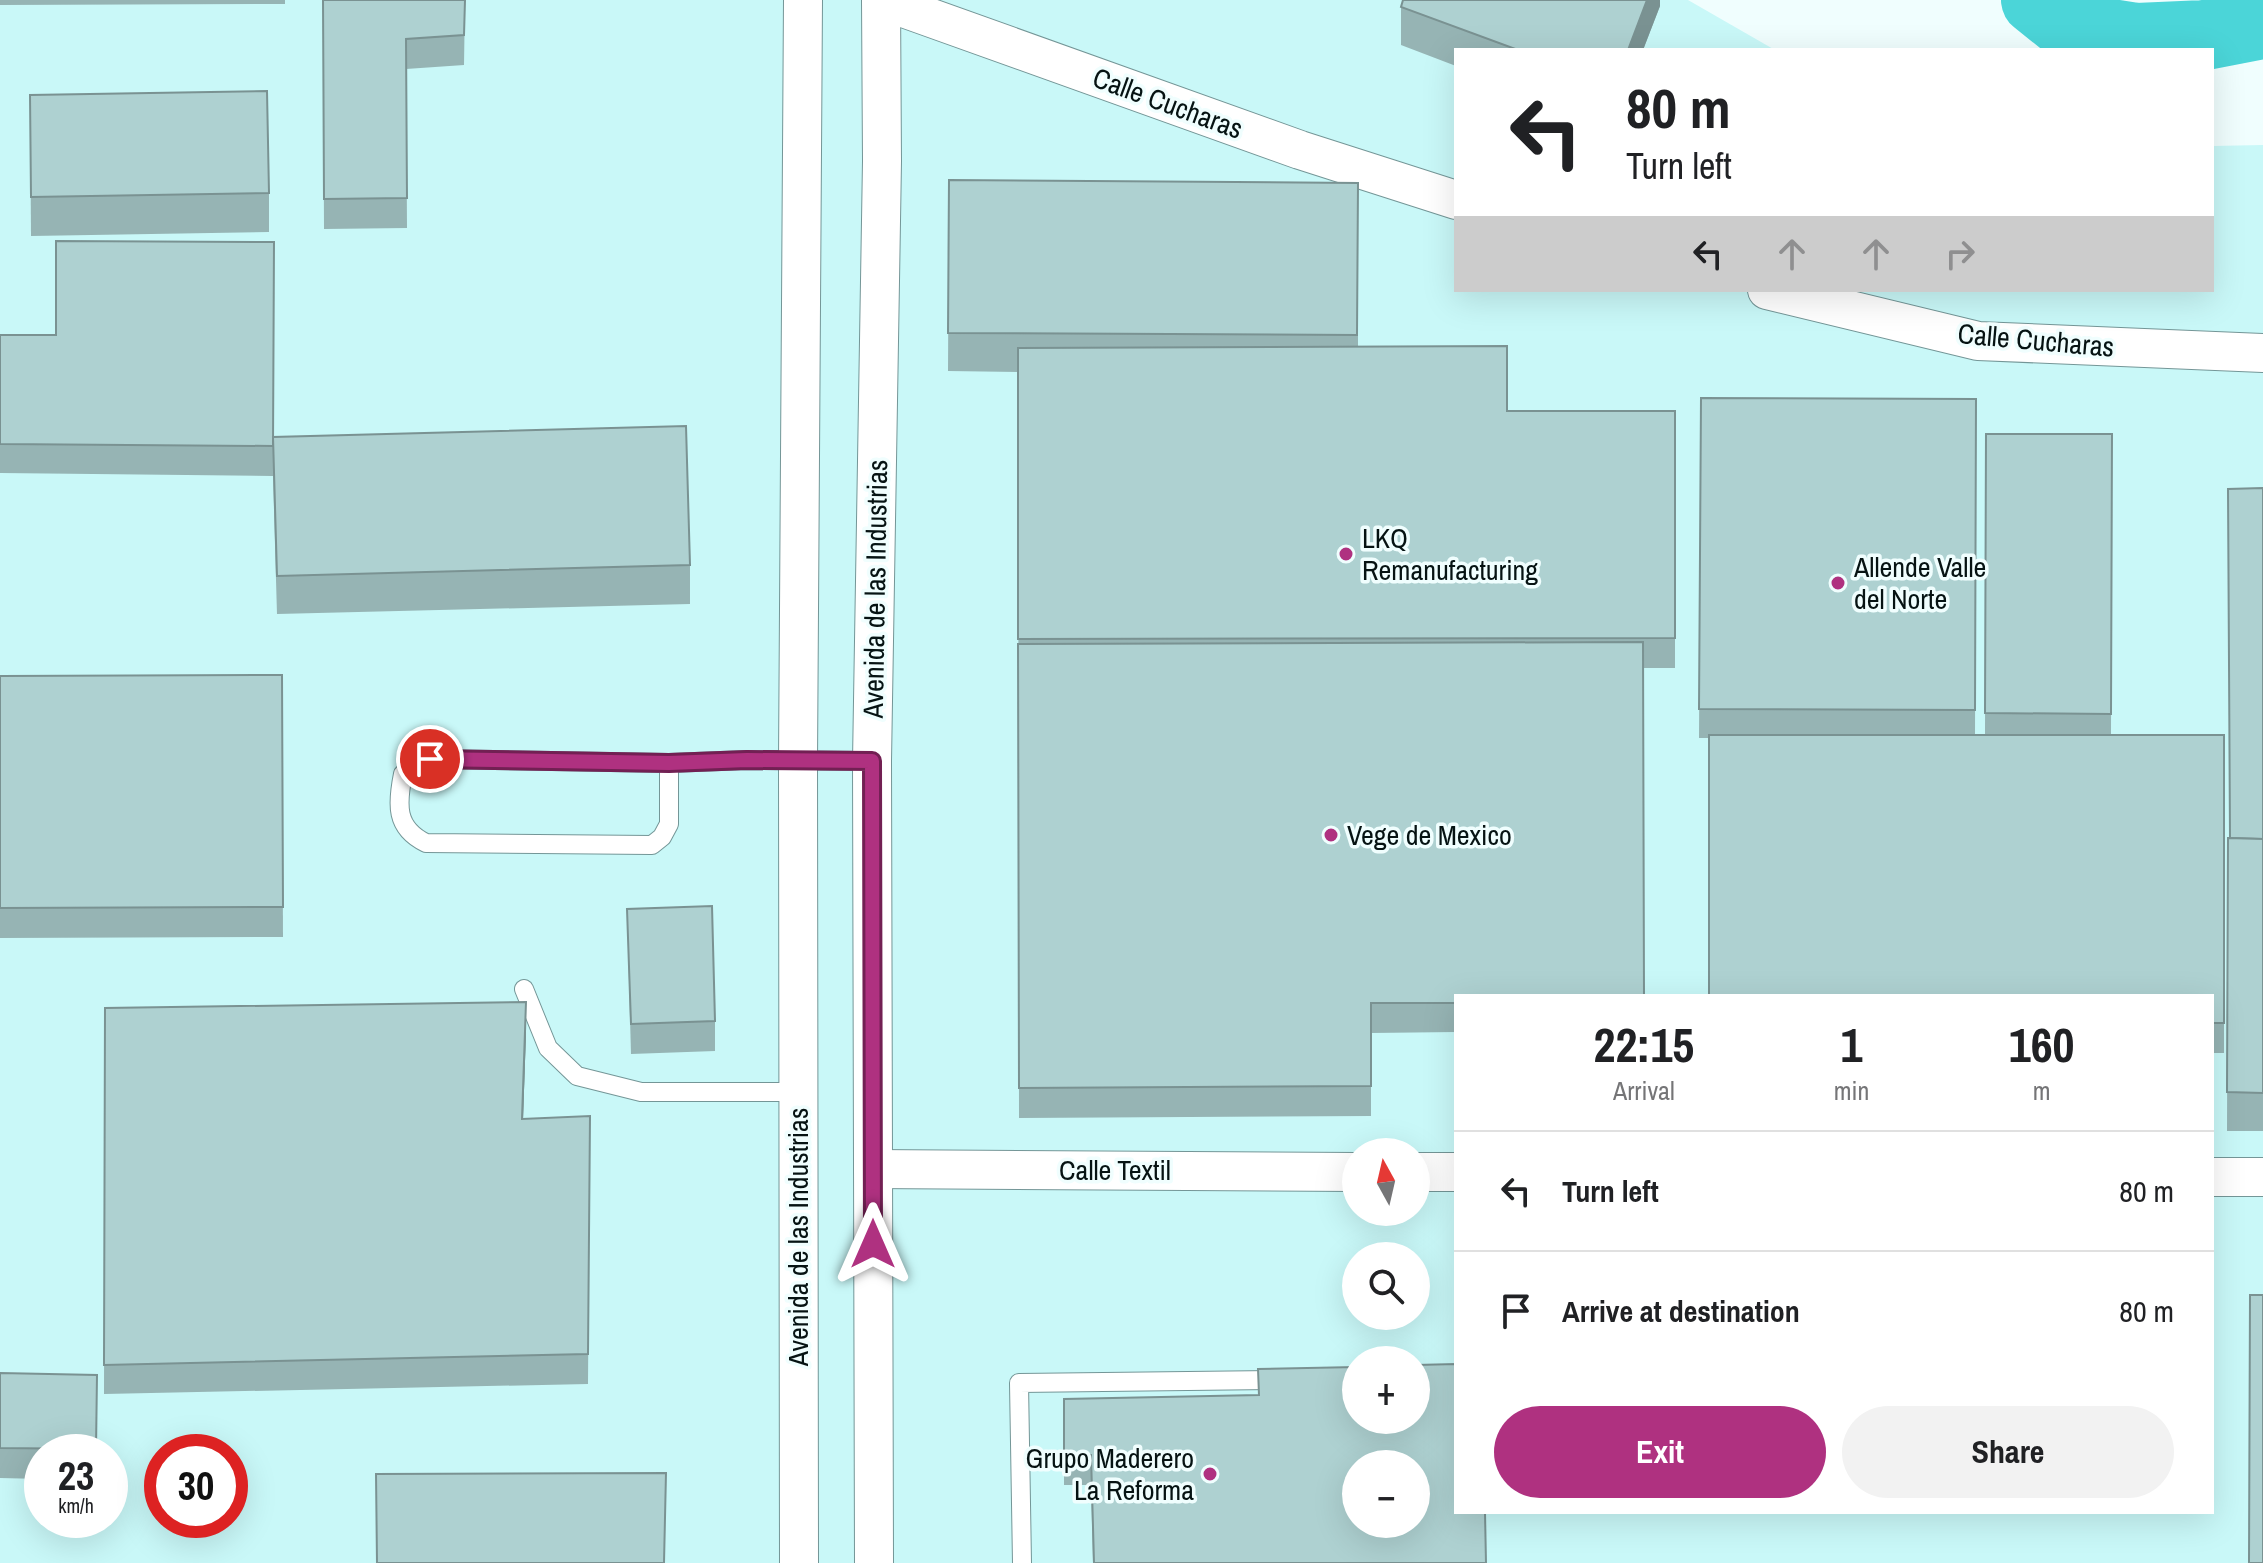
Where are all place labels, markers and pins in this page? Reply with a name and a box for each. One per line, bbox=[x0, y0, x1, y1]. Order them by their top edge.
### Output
place label: LKQ Remanufacturing bbox=[1362, 519, 1538, 589]
marker: LKQ Remanufacturing bbox=[1337, 545, 1355, 563]
place label: Allende Valle del Norte bbox=[1853, 548, 1986, 618]
marker: Allende Valle del Norte bbox=[1829, 574, 1847, 592]
pin bbox=[396, 725, 464, 793]
place label: Vege de Mexico bbox=[1347, 816, 1512, 854]
marker: Vege de Mexico bbox=[1322, 826, 1340, 844]
place label: Grupo Maderero La Reforma bbox=[1026, 1439, 1194, 1509]
marker: Grupo Maderero La Reforma bbox=[1201, 1465, 1219, 1483]

